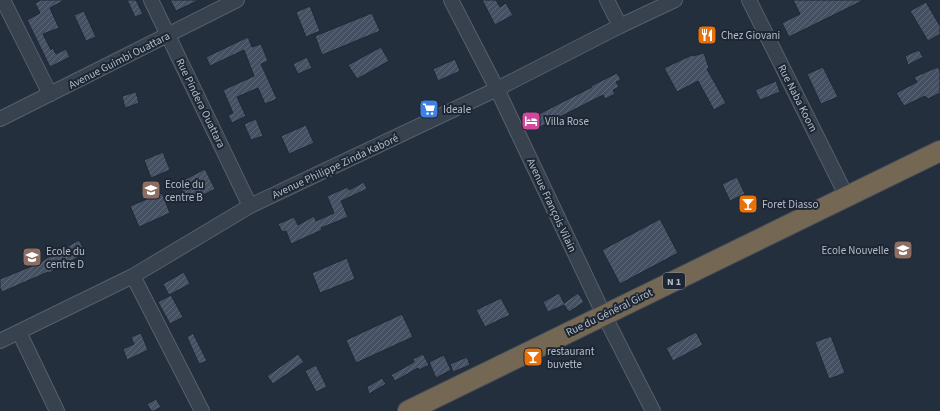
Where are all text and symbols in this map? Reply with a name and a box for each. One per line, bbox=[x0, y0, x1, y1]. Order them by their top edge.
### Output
restaurant icon: Chez Giovani bbox=[696, 24, 718, 46]
street label: Avenue Guimbi Ouattara bbox=[66, 28, 173, 93]
place label: Chez Giovani bbox=[721, 28, 780, 43]
street label: Rue Pindera Ouattara bbox=[172, 56, 229, 151]
street label: Rue Naba Koom bbox=[774, 62, 821, 134]
supermarket icon: Ideale bbox=[418, 98, 440, 120]
place label: Ideale bbox=[443, 102, 472, 117]
hotel icon: Villa Rose bbox=[520, 110, 542, 132]
place label: Villa Rose bbox=[545, 114, 589, 129]
street label: Avenue Philippe Zinda Kaboré bbox=[269, 130, 401, 202]
street label: Avenue François Vilain bbox=[523, 156, 580, 255]
place label: Ecole du centre B bbox=[165, 177, 204, 205]
school or university icon: Ecole du centre B bbox=[140, 179, 162, 201]
bar icon: Foret Diasso bbox=[737, 193, 759, 215]
place label: Foret Diasso bbox=[762, 197, 818, 212]
school or university icon: Ecole Nouvelle bbox=[892, 239, 914, 261]
place label: Ecole Nouvelle bbox=[821, 243, 890, 258]
place label: Ecole du centre D bbox=[46, 244, 85, 272]
school or university icon: Ecole du centre D bbox=[21, 246, 43, 268]
road number: N 1 bbox=[663, 273, 685, 289]
street label: Rue du Général Girot bbox=[563, 285, 655, 340]
place label: restaurant buvette bbox=[547, 344, 595, 372]
bar icon: restaurant buvette bbox=[522, 346, 544, 368]

